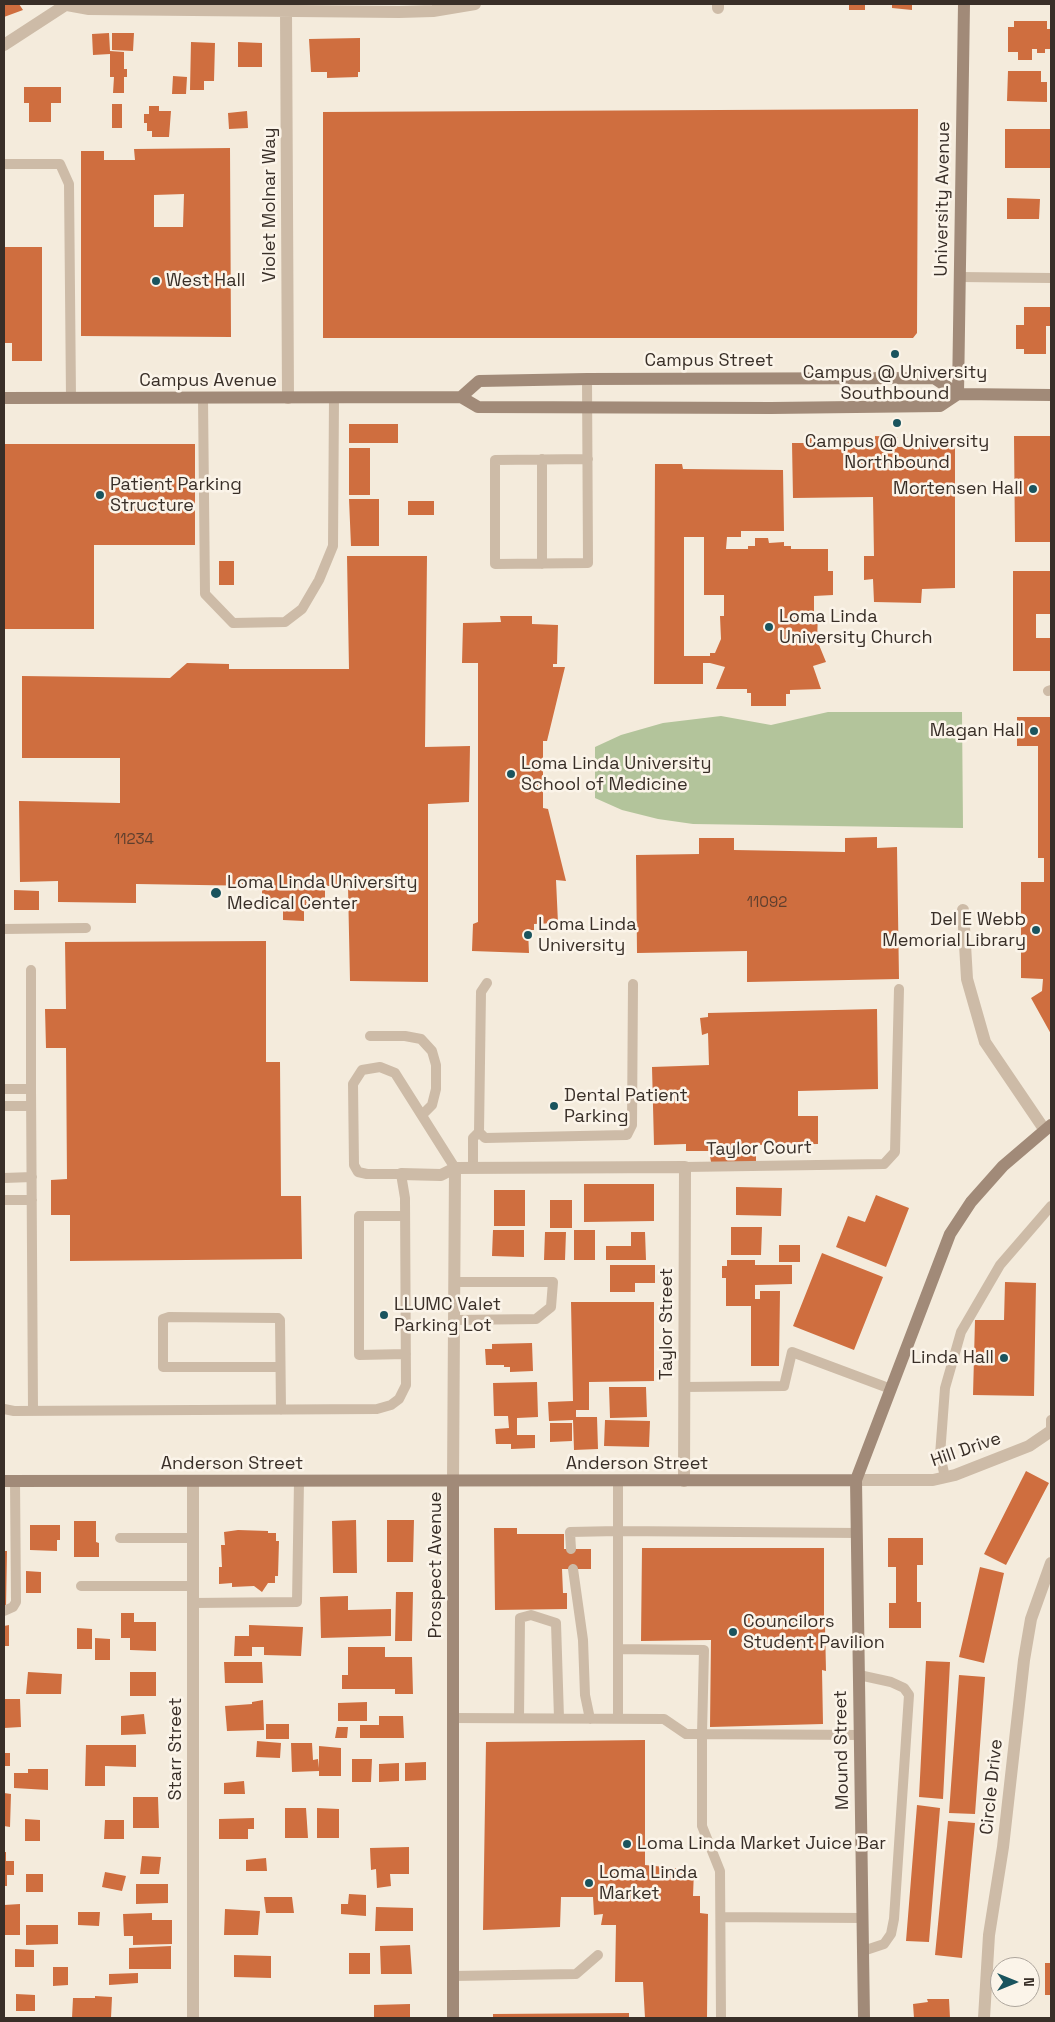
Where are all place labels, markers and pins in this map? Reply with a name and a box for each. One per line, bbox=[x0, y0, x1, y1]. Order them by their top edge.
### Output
place label: West Hall bbox=[166, 270, 245, 292]
marker: West Hall bbox=[150, 275, 162, 287]
marker: Campus @ University Southbound bbox=[889, 348, 901, 360]
place label: Campus @ University Southbound bbox=[803, 362, 987, 404]
marker: Campus @ University Northbound bbox=[891, 417, 903, 429]
place label: Campus @ University Northbound bbox=[805, 431, 989, 474]
place label: Patient Parking Structure bbox=[110, 474, 242, 516]
place label: Mortensen Hall bbox=[893, 478, 1023, 500]
marker: Mortensen Hall bbox=[1027, 483, 1039, 495]
marker: Patient Parking Structure bbox=[94, 489, 106, 501]
place label: Loma Linda University Church bbox=[779, 606, 933, 649]
marker: Loma Linda University Church bbox=[763, 621, 775, 633]
place label: Magan Hall bbox=[930, 720, 1024, 742]
marker: Magan Hall bbox=[1028, 725, 1040, 737]
place label: Loma Linda University School of Medicine bbox=[521, 753, 711, 796]
marker: Loma Linda University School of Medicine bbox=[505, 768, 517, 780]
place label: Loma Linda University Medical Center bbox=[227, 872, 417, 914]
marker: Loma Linda University Medical Center bbox=[209, 886, 223, 900]
place label: Del E Webb Memorial Library bbox=[882, 909, 1026, 952]
place label: Loma Linda University bbox=[538, 914, 637, 956]
marker: Del E Webb Memorial Library bbox=[1030, 924, 1042, 936]
marker: Loma Linda University bbox=[522, 929, 534, 941]
place label: Dental Patient Parking bbox=[564, 1085, 688, 1128]
marker: Dental Patient Parking bbox=[548, 1100, 560, 1112]
place label: LLUMC Valet Parking Lot bbox=[394, 1294, 501, 1336]
marker: LLUMC Valet Parking Lot bbox=[378, 1309, 390, 1321]
place label: Linda Hall bbox=[911, 1347, 994, 1369]
marker: Linda Hall bbox=[998, 1352, 1010, 1364]
place label: Councilors Student Pavilion bbox=[743, 1611, 885, 1654]
marker: Councilors Student Pavilion bbox=[727, 1626, 739, 1638]
place label: Loma Linda Market Juice Bar bbox=[637, 1833, 886, 1855]
marker: Loma Linda Market Juice Bar bbox=[621, 1838, 633, 1850]
place label: Loma Linda Market bbox=[599, 1862, 698, 1905]
marker: Loma Linda Market bbox=[583, 1877, 595, 1889]

